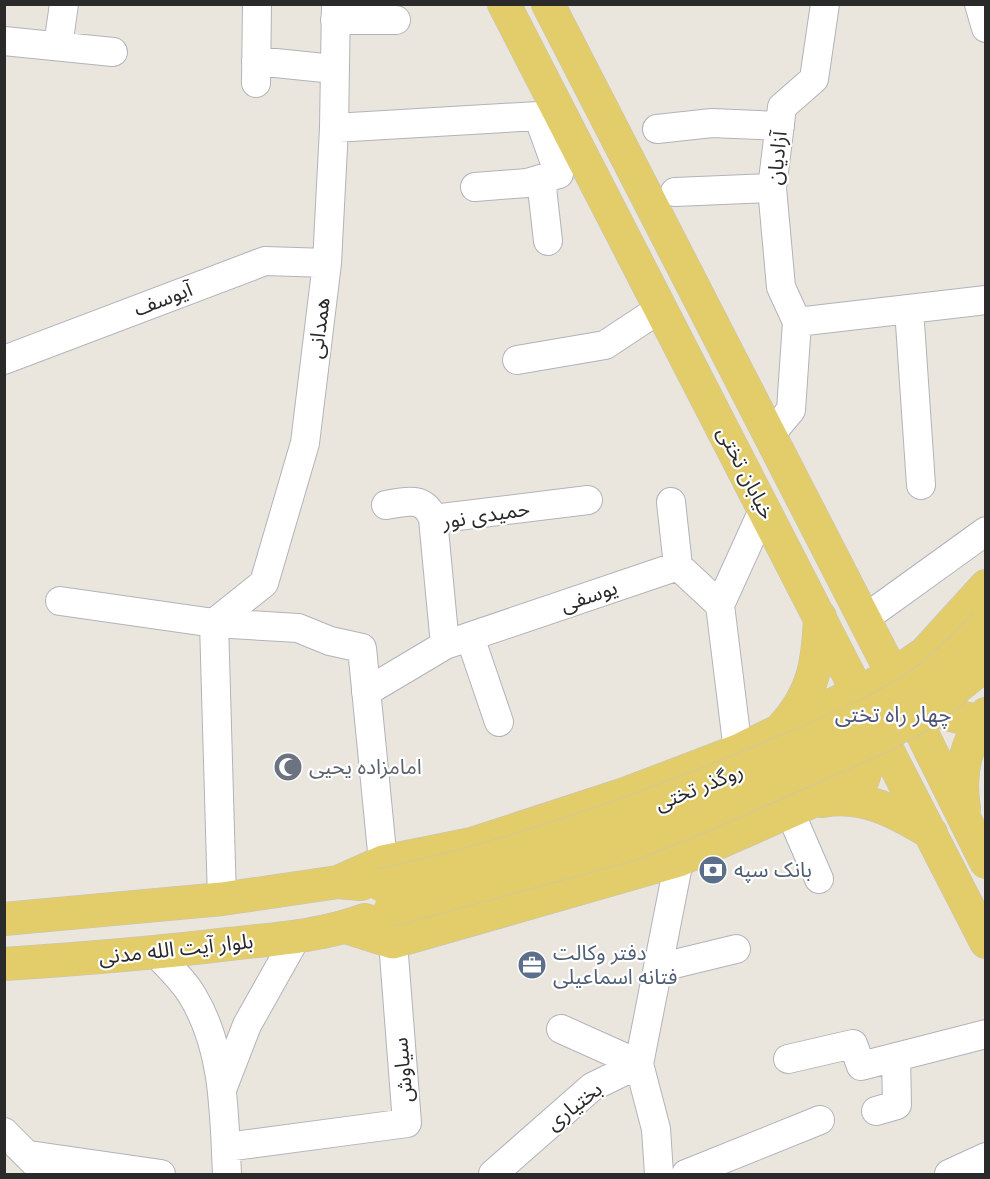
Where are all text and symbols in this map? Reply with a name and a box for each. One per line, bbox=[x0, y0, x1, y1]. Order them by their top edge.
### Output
street label: آزادیان bbox=[759, 129, 793, 186]
street label: آیوسف bbox=[129, 274, 197, 322]
street label: همدانی bbox=[300, 296, 336, 360]
street label: خیابان تختی bbox=[712, 421, 782, 524]
street label: حمیدی نور bbox=[439, 493, 532, 535]
street label: یوسفی bbox=[556, 572, 621, 618]
district label: چهار راه تختی bbox=[835, 698, 951, 729]
mosque icon: امامزاده یحیی bbox=[272, 751, 304, 783]
place label: امامزاده یحیی bbox=[309, 752, 422, 780]
street label: روگذر تختی bbox=[650, 756, 747, 816]
bank icon: بانک سپه bbox=[697, 854, 729, 886]
place label: بانک سپه bbox=[734, 855, 812, 883]
street label: بلوار آیت الله مدنی bbox=[97, 926, 255, 970]
place label: دفتر وکالت فتانه اسماعیلی bbox=[553, 938, 678, 990]
office icon: دفتر وکالت فتانه اسماعیلی bbox=[516, 949, 548, 981]
street label: سیاوش bbox=[385, 1036, 419, 1104]
street label: بختیاری bbox=[539, 1074, 607, 1136]

